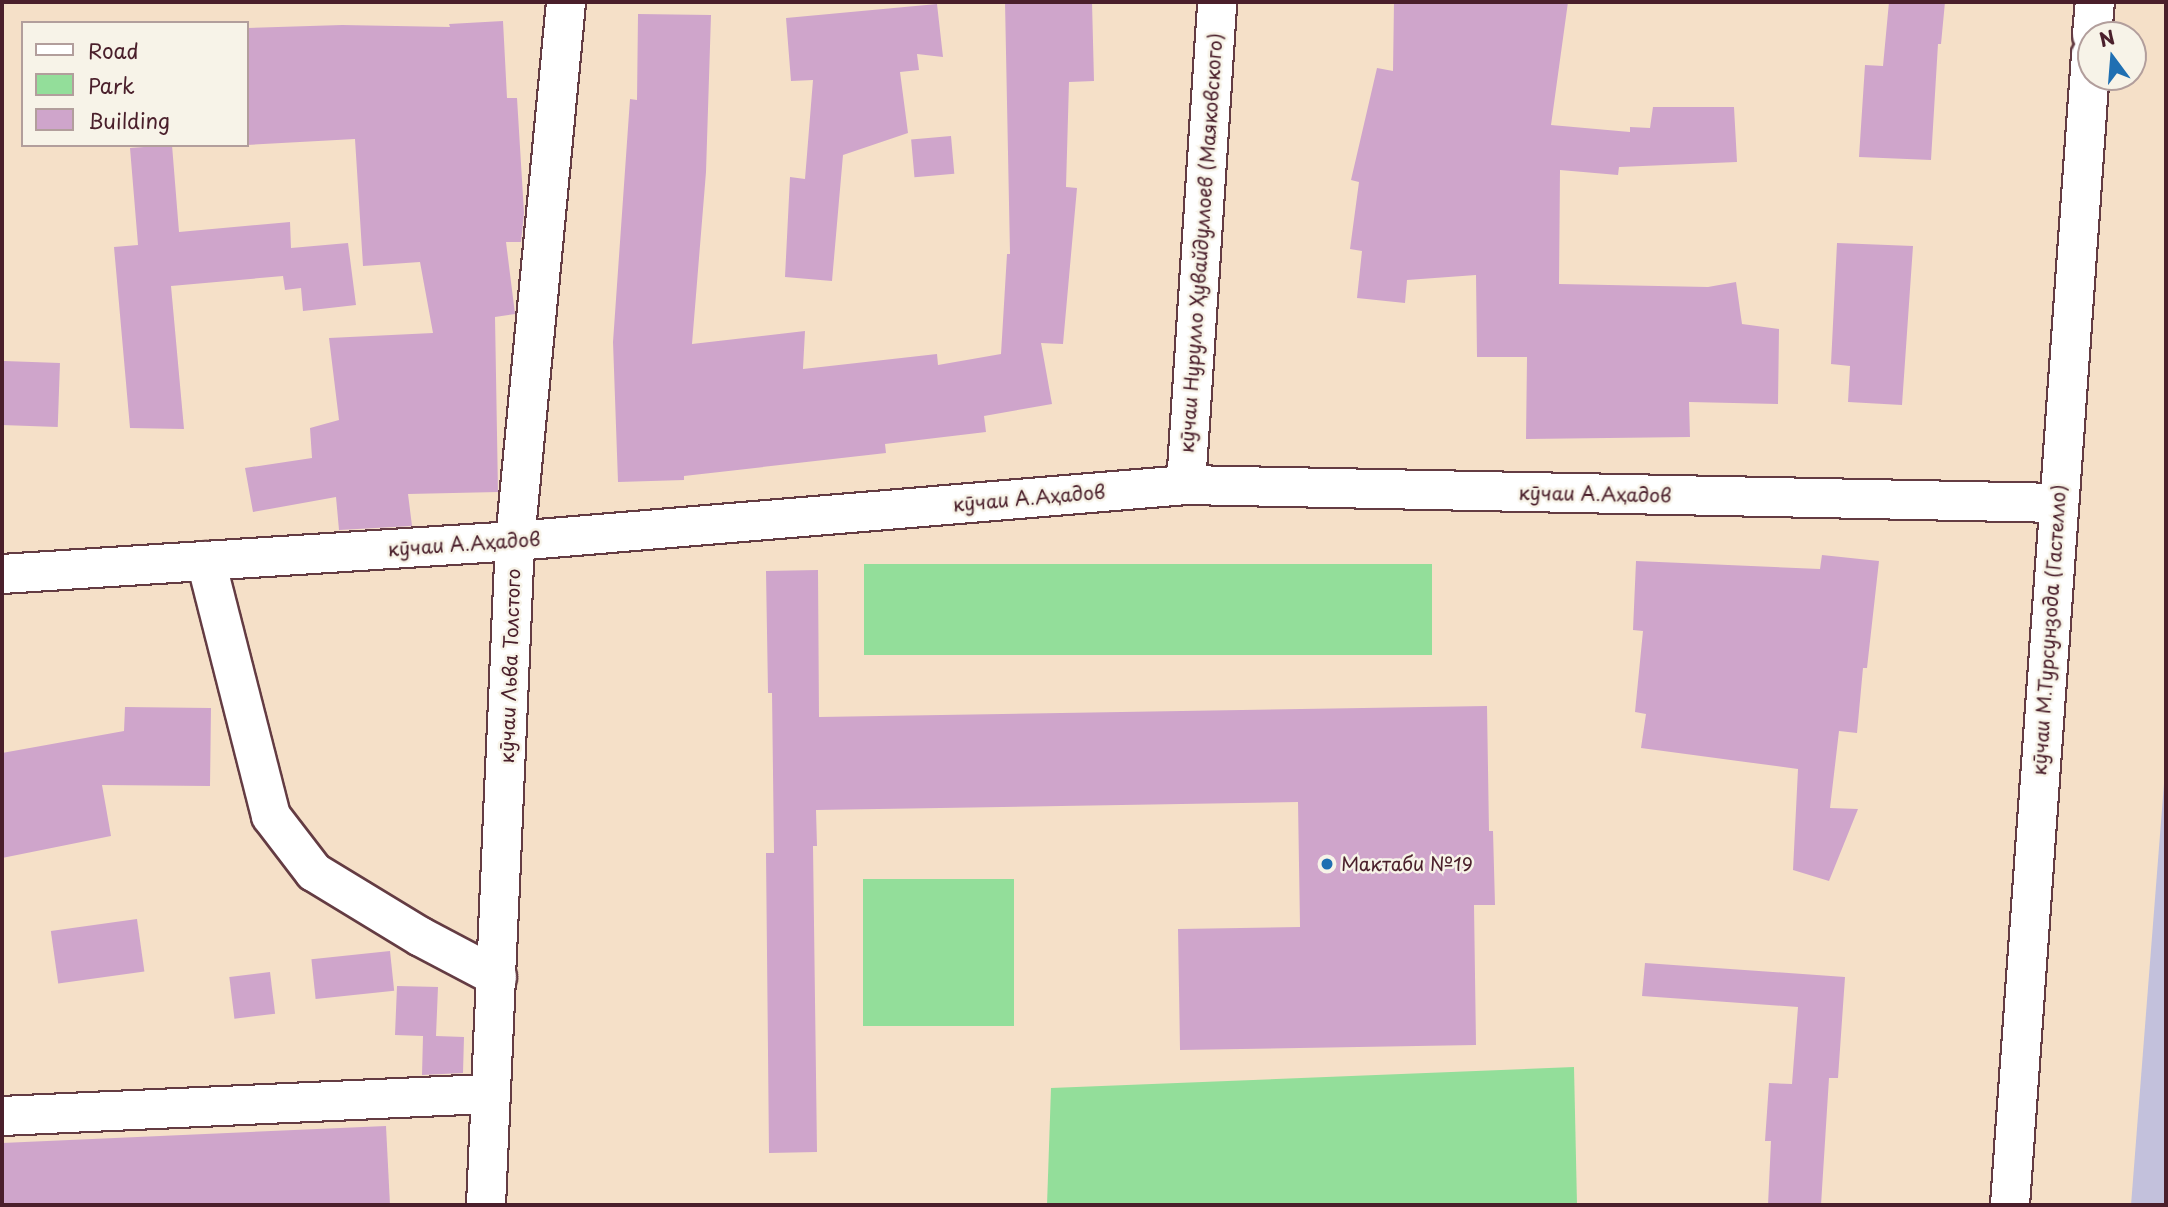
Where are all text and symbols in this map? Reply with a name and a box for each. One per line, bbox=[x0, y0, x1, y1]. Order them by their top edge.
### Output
legend bbox=[21, 21, 248, 147]
north arrow bbox=[2077, 21, 2147, 91]
text: N bbox=[2096, 22, 2118, 53]
street label: кӯчаи Нурулло Ҳувайдуллоев (Маяковского) bbox=[1175, 32, 1227, 454]
text: Road bbox=[88, 34, 139, 66]
text: Park bbox=[88, 69, 135, 101]
text: Building bbox=[88, 104, 170, 136]
street label: кӯчаи А.Аҳадов bbox=[952, 480, 1106, 516]
street label: кӯчаи А.Аҳадов bbox=[1519, 481, 1671, 507]
street label: кӯчаи М.Турсунзода (Гастелло) bbox=[2027, 484, 2071, 776]
street label: кӯчаи А.Аҳадов bbox=[387, 527, 541, 561]
street label: кӯчаи Льва Толстого bbox=[495, 568, 525, 764]
place label: Мактаби №19 bbox=[1341, 853, 1474, 875]
marker: Мактаби №19 bbox=[1319, 856, 1335, 872]

